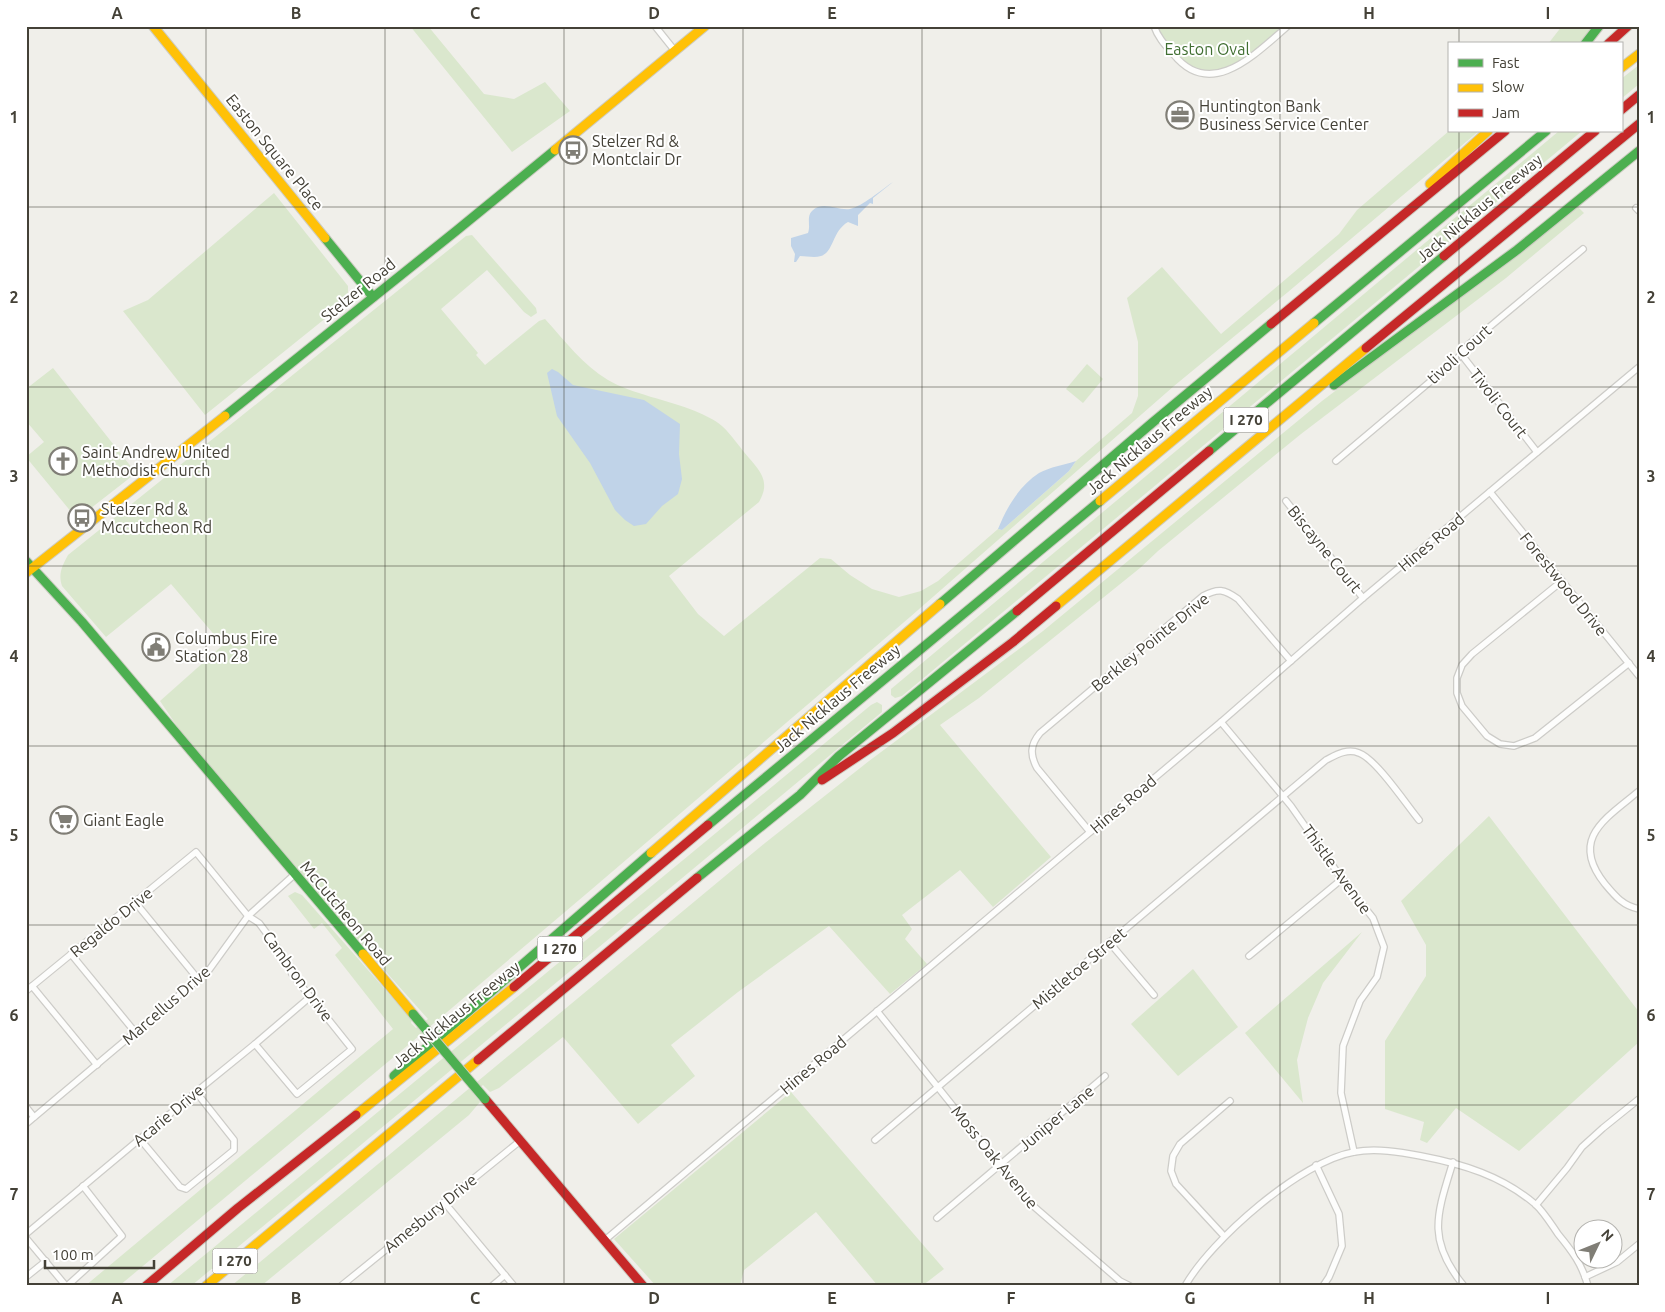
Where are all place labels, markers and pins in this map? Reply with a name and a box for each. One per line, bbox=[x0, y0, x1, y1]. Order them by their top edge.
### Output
place label: Huntington Bank Business Service Center bbox=[1199, 97, 1369, 133]
office icon: Huntington Bank Business Service Center bbox=[1165, 100, 1195, 130]
place label: Stelzer Rd & Montclair Dr bbox=[592, 132, 682, 168]
bus stop icon: Stelzer Rd & Montclair Dr bbox=[558, 135, 588, 165]
place label: Saint Andrew United Methodist Church bbox=[82, 443, 230, 479]
church icon: Saint Andrew United Methodist Church bbox=[48, 446, 78, 476]
place label: Stelzer Rd & Mccutcheon Rd bbox=[101, 500, 212, 536]
bus stop icon: Stelzer Rd & Mccutcheon Rd bbox=[67, 503, 97, 533]
place label: Columbus Fire Station 28 bbox=[175, 629, 278, 665]
public building icon: Columbus Fire Station 28 bbox=[141, 632, 171, 662]
supermarket icon: Giant Eagle bbox=[49, 805, 79, 835]
place label: Giant Eagle bbox=[83, 811, 164, 829]

